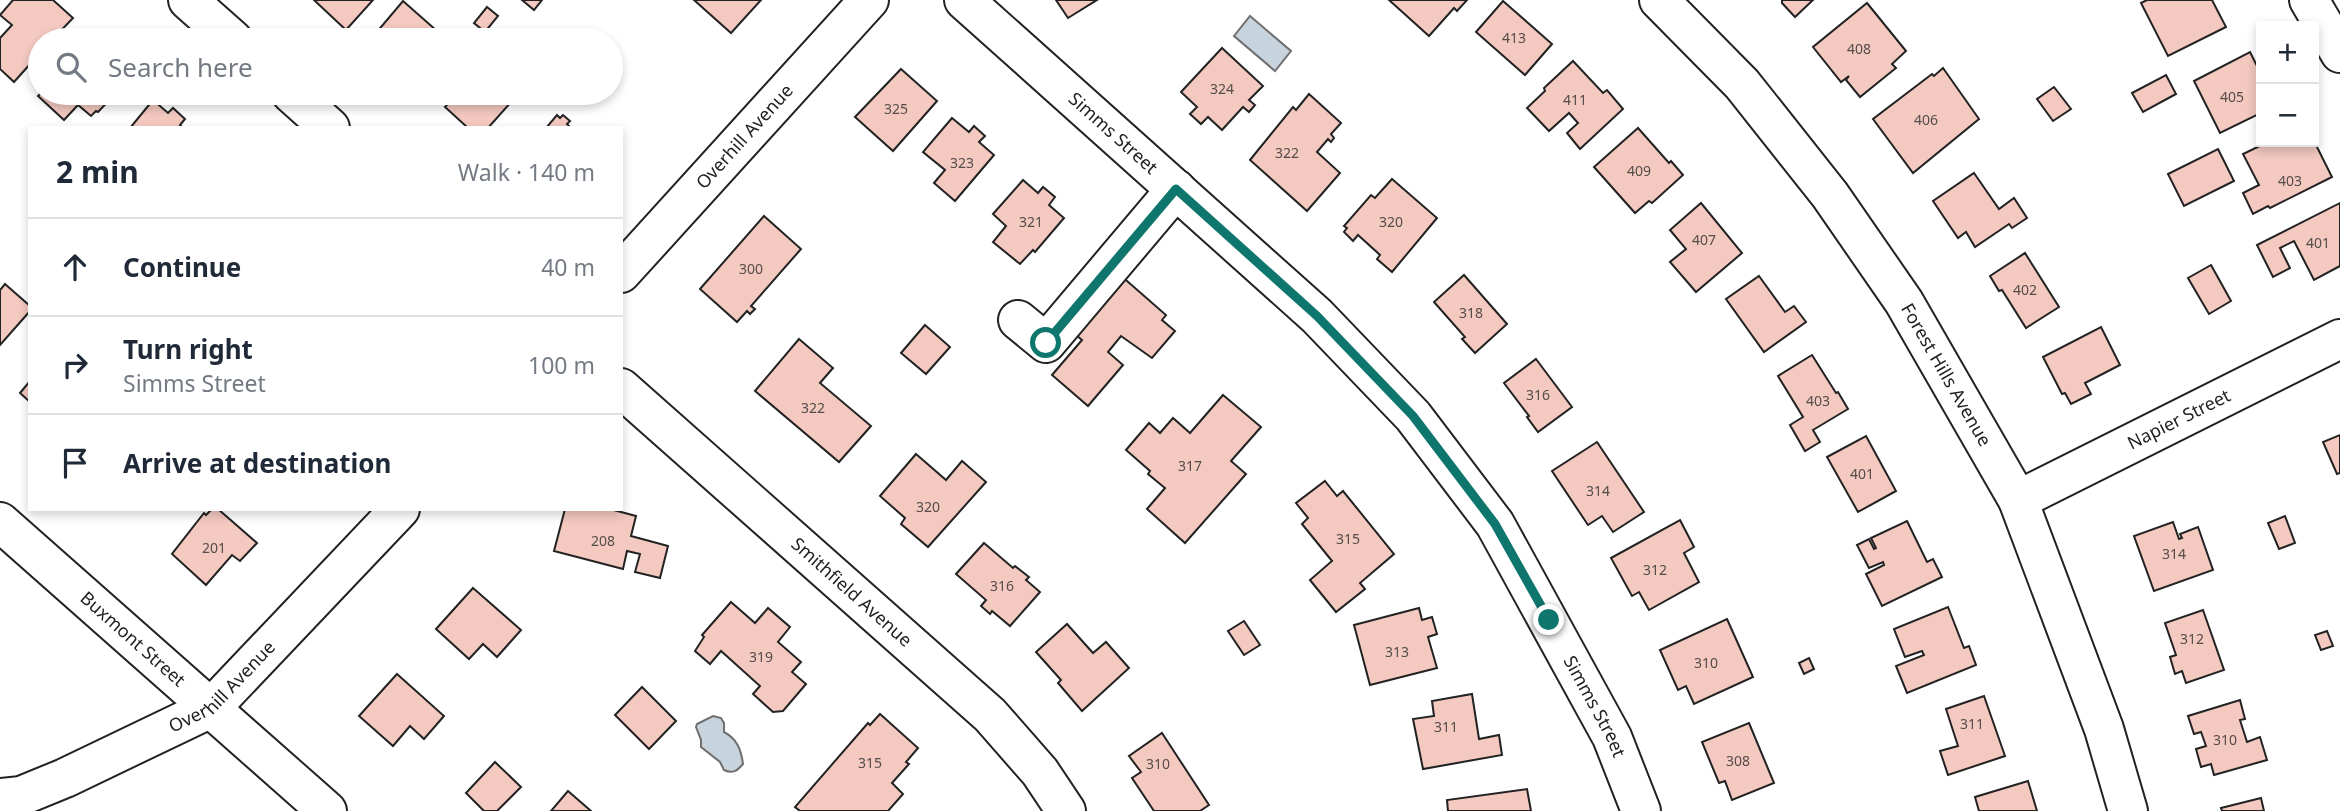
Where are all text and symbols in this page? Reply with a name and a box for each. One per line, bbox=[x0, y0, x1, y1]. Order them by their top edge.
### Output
map controls bbox=[2256, 21, 2319, 147]
button: + bbox=[2256, 21, 2319, 84]
search box bbox=[28, 28, 623, 105]
house number: 413 bbox=[1502, 28, 1526, 47]
house number: 408 bbox=[1847, 39, 1871, 58]
icon: search bbox=[52, 48, 90, 86]
text: Search here bbox=[108, 49, 253, 85]
street label: Overhill Avenue bbox=[690, 79, 798, 194]
house number: 324 bbox=[1210, 79, 1234, 98]
button: − bbox=[2256, 84, 2319, 147]
street label: Simms Street bbox=[1064, 86, 1164, 179]
house number: 405 bbox=[2220, 87, 2244, 106]
house number: 411 bbox=[1563, 90, 1587, 109]
house number: 325 bbox=[884, 99, 908, 118]
house number: 406 bbox=[1914, 110, 1938, 129]
house number: 322 bbox=[1275, 143, 1299, 162]
text: 2 min bbox=[56, 151, 139, 192]
house number: 323 bbox=[950, 153, 974, 172]
text: Walk · 140 m bbox=[458, 156, 595, 188]
house number: 409 bbox=[1627, 161, 1651, 180]
house number: 403 bbox=[2278, 171, 2302, 190]
house number: 321 bbox=[1019, 212, 1043, 231]
house number: 320 bbox=[1379, 212, 1403, 231]
house number: 407 bbox=[1692, 230, 1716, 249]
house number: 401 bbox=[2306, 233, 2330, 252]
icon: ahead bbox=[56, 248, 94, 286]
text: Continue bbox=[123, 249, 241, 285]
text: 40 m bbox=[541, 251, 595, 283]
house number: 300 bbox=[739, 259, 763, 278]
house number: 402 bbox=[2013, 280, 2037, 299]
street label: Forest Hills Avenue bbox=[1896, 299, 1997, 450]
house number: 318 bbox=[1459, 303, 1483, 322]
route start bbox=[1030, 327, 1061, 358]
text: Turn right bbox=[123, 331, 253, 367]
icon: right bbox=[56, 346, 94, 384]
text: 100 m bbox=[528, 349, 595, 381]
text: Simms Street bbox=[123, 367, 266, 399]
street label: Napier Street bbox=[2123, 383, 2234, 454]
house number: 316 bbox=[1526, 385, 1550, 404]
house number: 403 bbox=[1806, 391, 1830, 410]
house number: 322 bbox=[801, 398, 825, 417]
icon: arrive bbox=[56, 444, 94, 482]
text: Arrive at destination bbox=[123, 445, 392, 481]
house number: 317 bbox=[1178, 456, 1202, 475]
house number: 401 bbox=[1850, 464, 1874, 483]
house number: 314 bbox=[1586, 481, 1610, 500]
house number: 320 bbox=[916, 497, 940, 516]
house number: 315 bbox=[1336, 529, 1360, 548]
house number: 208 bbox=[591, 531, 615, 550]
street label: Smithfield Avenue bbox=[787, 532, 918, 651]
house number: 201 bbox=[202, 538, 226, 557]
house number: 314 bbox=[2162, 544, 2186, 563]
house number: 312 bbox=[1643, 560, 1667, 579]
house number: 316 bbox=[990, 576, 1014, 595]
street label: Buxmont Street bbox=[76, 586, 191, 692]
route end bbox=[1533, 604, 1564, 635]
house number: 312 bbox=[2180, 629, 2204, 648]
street label: Overhill Avenue bbox=[164, 635, 280, 738]
house number: 313 bbox=[1385, 642, 1409, 661]
house number: 319 bbox=[749, 647, 773, 666]
street label: Simms Street bbox=[1559, 651, 1632, 761]
house number: 310 bbox=[1694, 653, 1718, 672]
house number: 311 bbox=[1960, 714, 1984, 733]
house number: 311 bbox=[1434, 717, 1458, 736]
house number: 310 bbox=[2213, 730, 2237, 749]
house number: 308 bbox=[1726, 751, 1750, 770]
house number: 315 bbox=[858, 753, 882, 772]
house number: 310 bbox=[1146, 754, 1170, 773]

